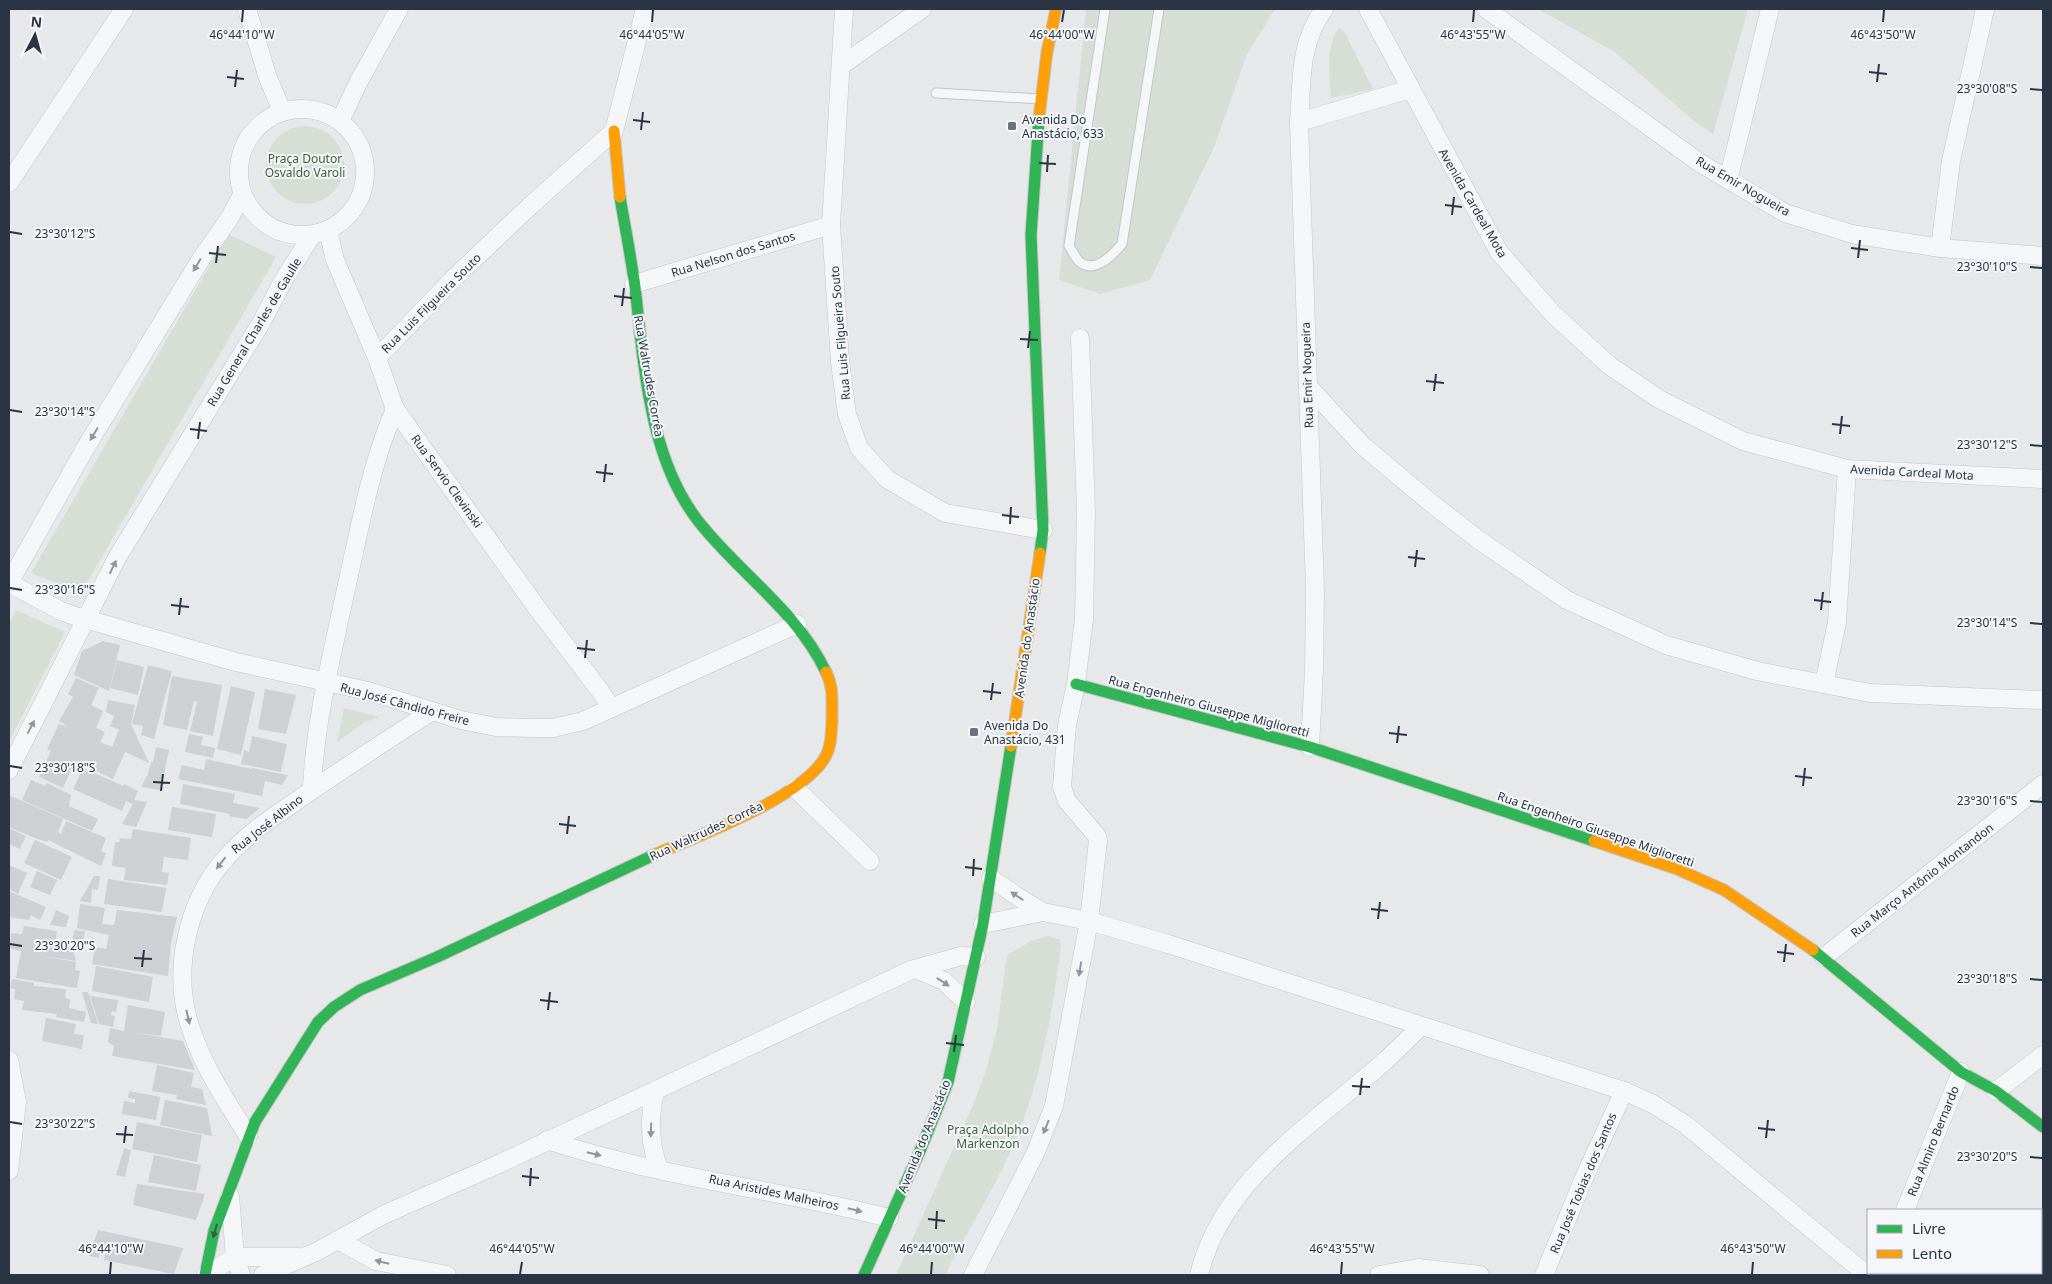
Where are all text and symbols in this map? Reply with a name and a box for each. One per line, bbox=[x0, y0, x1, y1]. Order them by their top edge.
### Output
north arrow bbox=[10, 10, 60, 60]
text: N bbox=[30, 12, 43, 32]
text: 46°44'10"W bbox=[209, 26, 275, 43]
text: 46°44'05"W bbox=[619, 26, 685, 43]
text: 46°44'00"W bbox=[1029, 26, 1095, 43]
text: 46°43'55"W bbox=[1440, 26, 1506, 43]
text: 46°43'50"W bbox=[1850, 26, 1916, 43]
text: 23°30'08"S bbox=[1957, 80, 2018, 97]
place label: Avenida Do Anastácio, 633 bbox=[1022, 111, 1104, 142]
marker: Avenida Do Anastácio, 633 bbox=[1006, 120, 1018, 132]
street label: Avenida Cardeal Mota bbox=[1435, 145, 1511, 261]
park label: Praça Doutor Osvaldo Varoli bbox=[265, 150, 345, 181]
street label: Rua Emir Nogueira bbox=[1693, 152, 1793, 220]
text: 23°30'12"S bbox=[35, 225, 96, 242]
street label: Rua Nelson dos Santos bbox=[669, 227, 797, 281]
street label: Rua Luis Filgueira Souto bbox=[377, 249, 485, 357]
street label: Rua General Charles de Gaulle bbox=[203, 254, 305, 410]
text: 23°30'10"S bbox=[1957, 258, 2018, 275]
one-way arrow bbox=[192, 259, 201, 272]
street label: Rua Luis Filgueira Souto bbox=[826, 265, 854, 401]
street label: Rua Waltrudes Corrêa bbox=[630, 314, 668, 438]
street label: Rua Emir Nogueira bbox=[1297, 322, 1317, 428]
text: 23°30'14"S bbox=[35, 403, 96, 420]
one-way arrow bbox=[90, 427, 99, 440]
street label: Rua Servio Clevinski bbox=[407, 431, 487, 531]
text: 23°30'12"S bbox=[1957, 436, 2018, 453]
street label: Avenida Cardeal Mota bbox=[1850, 460, 1974, 484]
one-way arrow bbox=[109, 560, 117, 574]
street label: Avenida do Anastácio bbox=[1010, 577, 1044, 699]
text: 23°30'16"S bbox=[35, 581, 96, 598]
text: 23°30'14"S bbox=[1957, 614, 2018, 631]
street label: Rua Engenheiro Giuseppe Miglioretti bbox=[1107, 671, 1311, 741]
street label: Rua José Cândido Freire bbox=[338, 679, 472, 730]
place label: Avenida Do Anastácio, 431 bbox=[984, 717, 1066, 748]
one-way arrow bbox=[27, 720, 35, 734]
marker: Avenida Do Anastácio, 431 bbox=[968, 726, 980, 738]
text: 23°30'18"S bbox=[35, 759, 96, 776]
street label: Rua Engenheiro Giuseppe Miglioretti bbox=[1495, 787, 1697, 871]
street label: Rua José Albino bbox=[228, 791, 306, 857]
text: 23°30'16"S bbox=[1957, 792, 2018, 809]
street label: Rua Waltrudes Corrêa bbox=[647, 797, 765, 865]
street label: Rua Março Antônio Montandon bbox=[1847, 819, 1997, 941]
one-way arrow bbox=[216, 857, 226, 870]
one-way arrow bbox=[1010, 891, 1023, 901]
text: 23°30'20"S bbox=[35, 937, 96, 954]
one-way arrow bbox=[1076, 961, 1084, 977]
text: 23°30'18"S bbox=[1957, 970, 2018, 987]
one-way arrow bbox=[936, 978, 950, 987]
one-way arrow bbox=[184, 1009, 192, 1024]
street label: Avenida do Anastácio bbox=[893, 1077, 955, 1195]
street label: Rua Almiro Bernardo bbox=[1903, 1083, 1963, 1199]
street label: Rua José Tobias dos Santos bbox=[1546, 1110, 1621, 1256]
text: 23°30'22"S bbox=[35, 1115, 96, 1132]
one-way arrow bbox=[1041, 1120, 1049, 1134]
park label: Praça Adolpho Markenzon bbox=[947, 1121, 1029, 1152]
one-way arrow bbox=[647, 1122, 655, 1138]
text: 23°30'20"S bbox=[1957, 1148, 2018, 1165]
one-way arrow bbox=[586, 1150, 601, 1158]
street label: Rua Aristides Malheiros bbox=[707, 1170, 841, 1214]
one-way arrow bbox=[848, 1206, 863, 1214]
legend bbox=[1867, 1209, 2042, 1274]
text: Livre bbox=[1912, 1218, 1946, 1238]
one-way arrow bbox=[211, 1224, 219, 1239]
text: 46°44'10"W bbox=[78, 1240, 144, 1257]
text: 46°44'05"W bbox=[489, 1240, 555, 1257]
text: 46°44'00"W bbox=[899, 1240, 965, 1257]
text: 46°43'55"W bbox=[1309, 1240, 1375, 1257]
text: 46°43'50"W bbox=[1720, 1240, 1786, 1257]
text: Lento bbox=[1912, 1243, 1952, 1263]
one-way arrow bbox=[374, 1258, 389, 1266]

